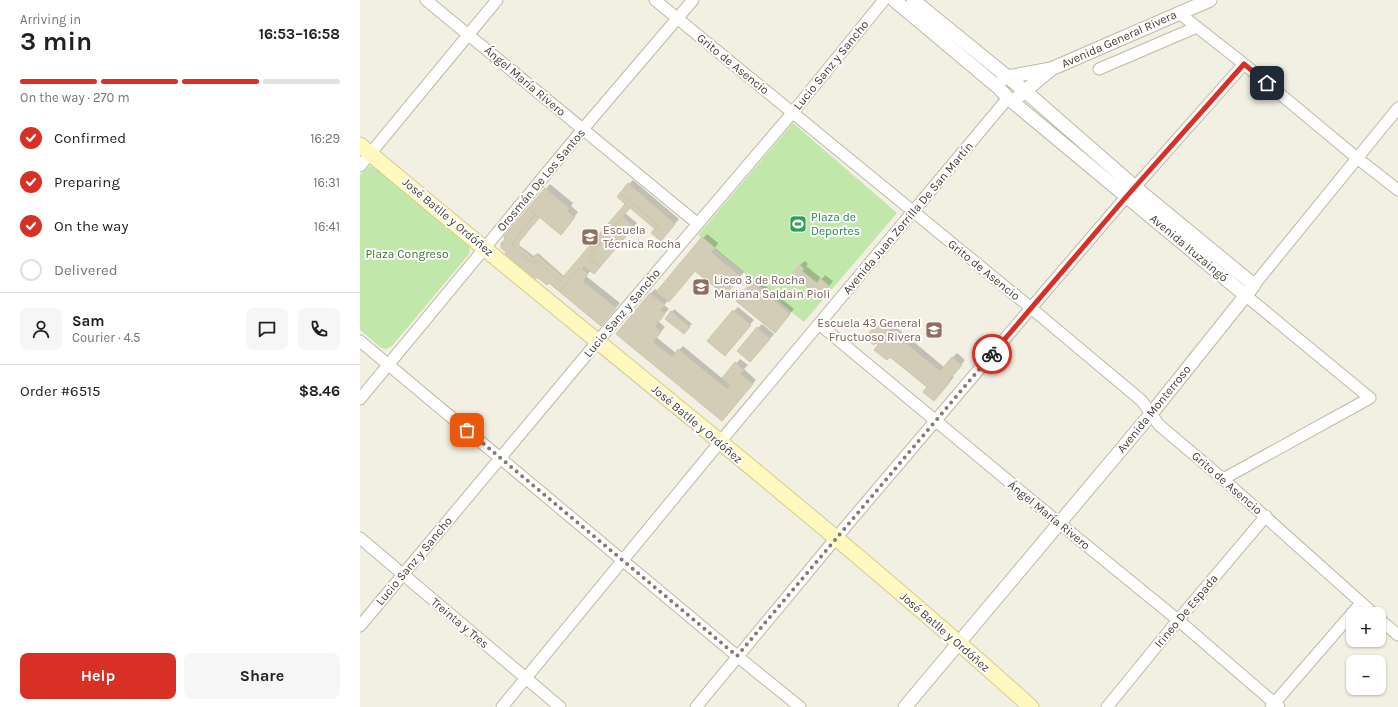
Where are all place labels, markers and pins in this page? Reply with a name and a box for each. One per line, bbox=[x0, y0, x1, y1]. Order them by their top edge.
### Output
pin bbox=[1250, 66, 1284, 100]
place label: Plaza de Deportes bbox=[811, 210, 860, 238]
sports icon: Plaza de Deportes bbox=[788, 214, 808, 234]
place label: Escuela Técnica Rocha bbox=[603, 223, 681, 251]
school or university icon: Escuela Técnica Rocha bbox=[580, 227, 600, 247]
place label: Liceo 3 de Rocha Mariana Saldain Pioli bbox=[714, 273, 830, 301]
school or university icon: Liceo 3 de Rocha Mariana Saldain Pioli bbox=[691, 277, 711, 297]
place label: Escuela 43 General Fructuoso Rivera bbox=[817, 316, 921, 344]
school or university icon: Escuela 43 General Fructuoso Rivera bbox=[924, 320, 944, 340]
pin bbox=[450, 413, 484, 447]

